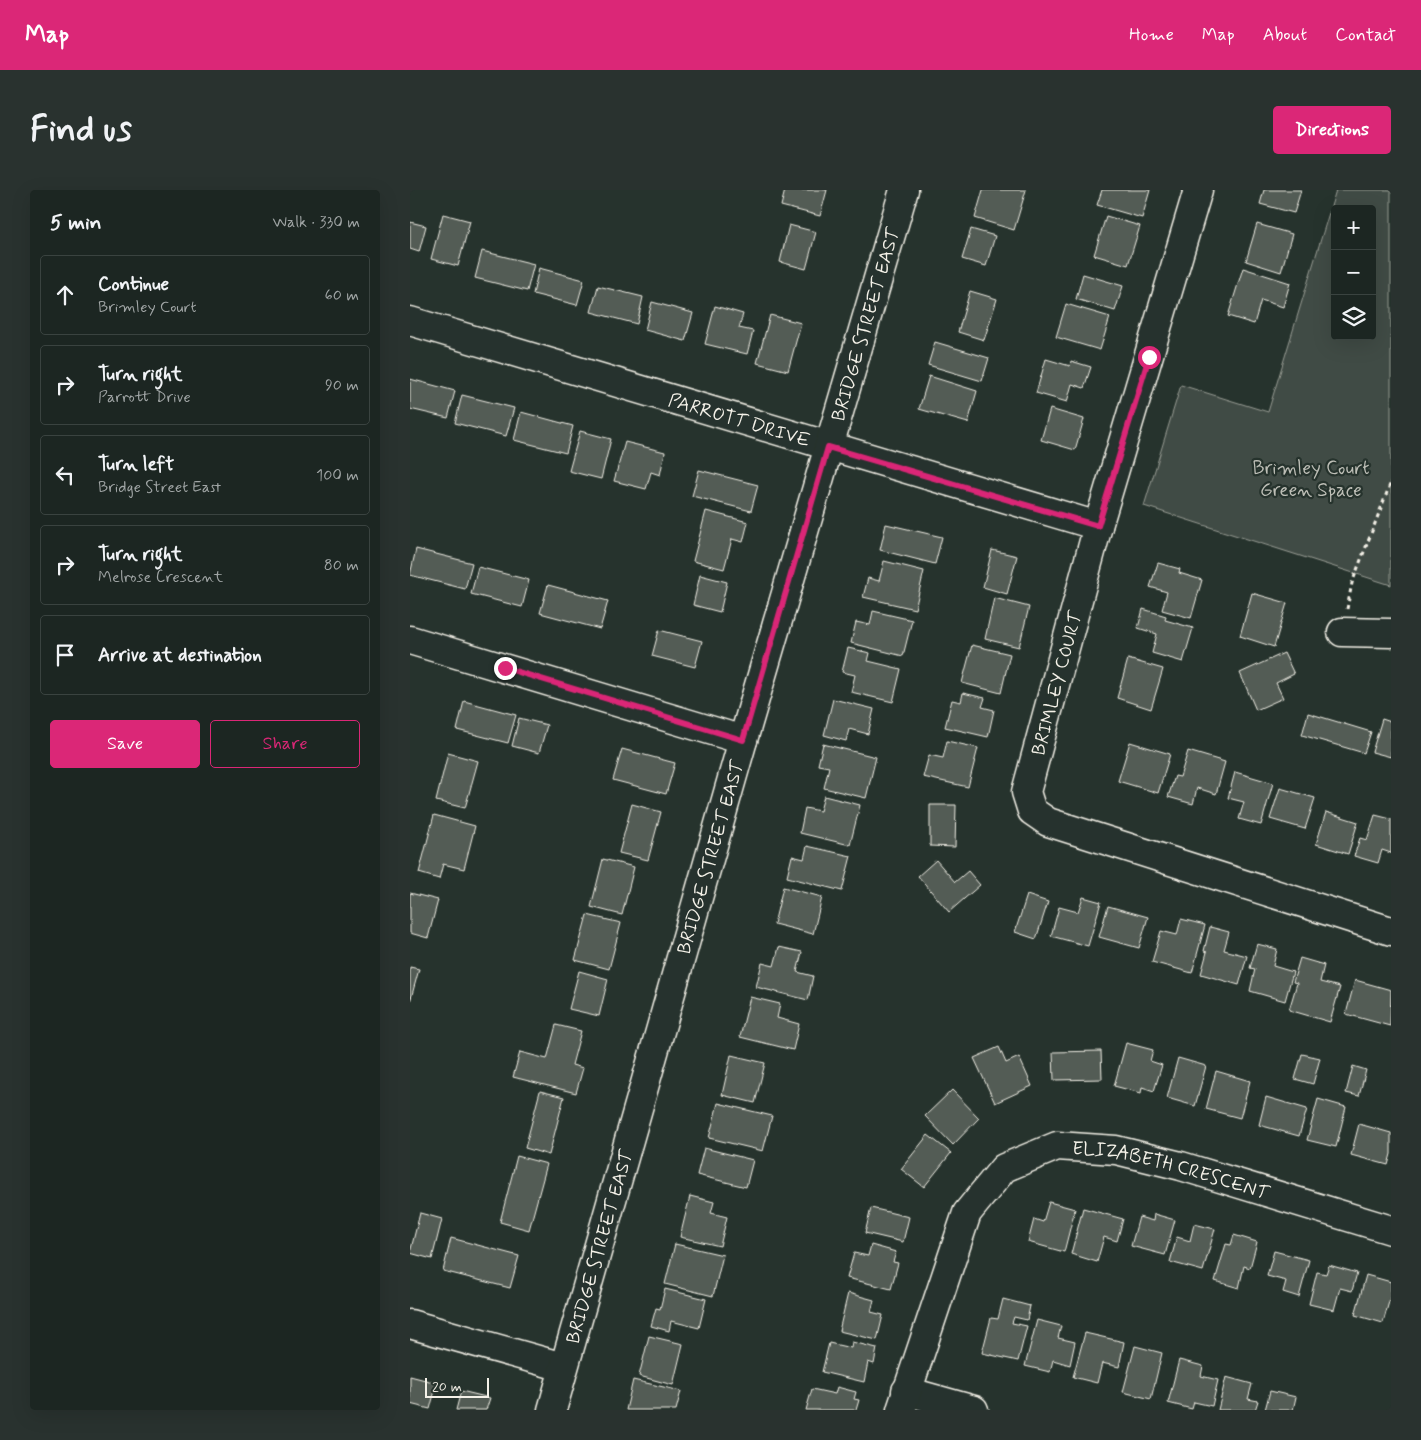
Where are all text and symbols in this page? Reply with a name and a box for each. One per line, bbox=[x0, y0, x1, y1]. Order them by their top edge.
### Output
text: Map bbox=[25, 20, 69, 51]
text: Home bbox=[1129, 23, 1174, 47]
text: Map bbox=[1202, 23, 1235, 47]
text: About bbox=[1263, 23, 1307, 47]
text: Contact bbox=[1335, 23, 1396, 47]
button: Directions bbox=[1273, 106, 1391, 154]
text: Find us bbox=[30, 107, 132, 153]
map controls bbox=[1331, 205, 1376, 340]
button: + bbox=[1331, 205, 1376, 250]
text: 5 min bbox=[50, 209, 102, 237]
text: Walk · 330 m bbox=[272, 212, 360, 233]
street label: BRIDGE STREET EAST bbox=[826, 224, 907, 424]
button: − bbox=[1331, 250, 1376, 295]
text: Continue bbox=[98, 272, 169, 297]
icon: ahead bbox=[51, 281, 79, 309]
text: 60 m bbox=[325, 285, 359, 306]
button: layers bbox=[1331, 295, 1376, 340]
text: Brimley Court bbox=[98, 297, 197, 318]
route start bbox=[1138, 346, 1161, 369]
text: Turn right bbox=[98, 362, 182, 387]
icon: right bbox=[51, 371, 79, 399]
text: 90 m bbox=[325, 375, 359, 396]
text: Parrott Drive bbox=[98, 387, 191, 408]
street label: PARROTT DRIVE bbox=[665, 388, 813, 454]
text: Turn left bbox=[98, 452, 174, 477]
park label: Brimley Court Green Space bbox=[1252, 456, 1370, 503]
icon: left bbox=[51, 461, 79, 489]
text: 100 m bbox=[316, 465, 359, 486]
text: Bridge Street East bbox=[98, 477, 221, 498]
text: Turn right bbox=[98, 542, 182, 567]
icon: right bbox=[51, 551, 79, 579]
text: 80 m bbox=[324, 555, 359, 576]
text: Melrose Crescent bbox=[98, 567, 223, 588]
street label: BRIMLEY COURT bbox=[1026, 608, 1089, 758]
icon: arrive bbox=[51, 641, 79, 669]
text: Arrive at destination bbox=[98, 643, 262, 668]
route end bbox=[494, 657, 517, 680]
button: Save bbox=[50, 720, 200, 768]
button: Share bbox=[210, 720, 360, 768]
street label: BRIDGE STREET EAST bbox=[672, 757, 751, 957]
street label: ELIZABETH CRESCENT bbox=[1071, 1136, 1273, 1206]
street label: BRIDGE STREET EAST bbox=[561, 1146, 640, 1347]
scale bar bbox=[425, 1375, 489, 1398]
text: 20 m bbox=[432, 1378, 462, 1396]

